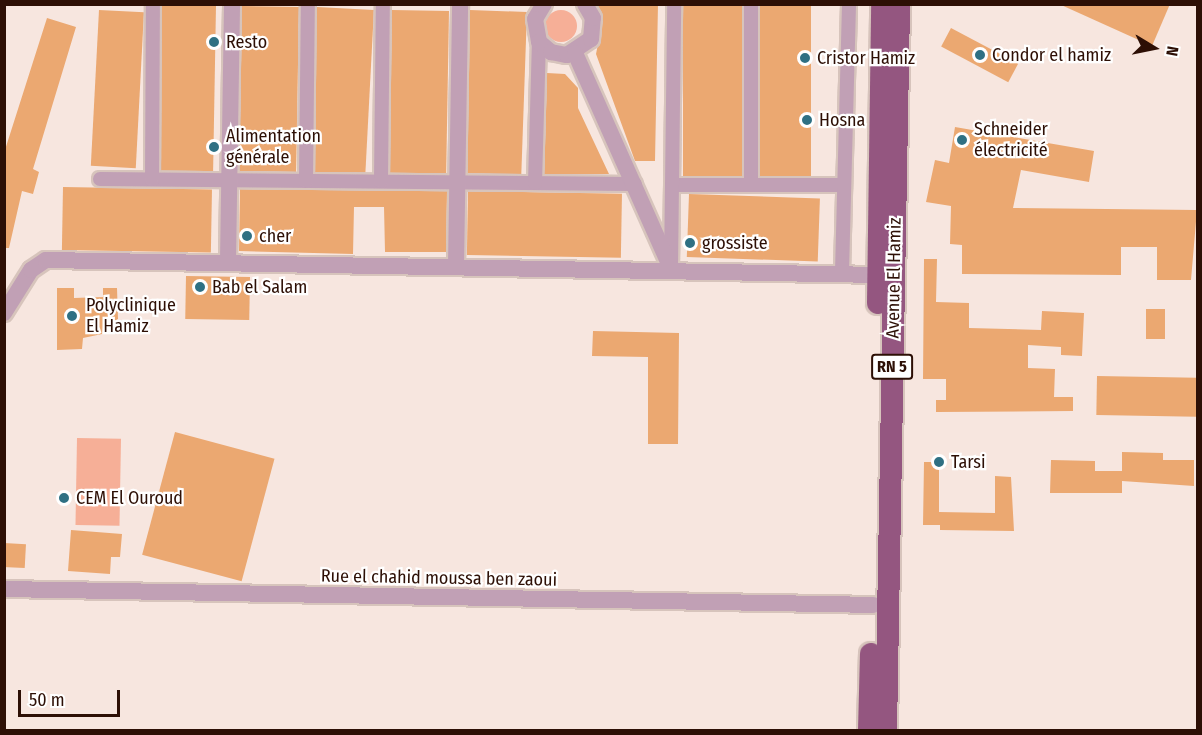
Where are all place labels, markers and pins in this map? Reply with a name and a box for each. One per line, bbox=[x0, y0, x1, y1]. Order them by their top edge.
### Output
place label: Resto bbox=[226, 31, 267, 53]
marker: Resto bbox=[207, 35, 221, 49]
place label: Condor el hamiz bbox=[992, 44, 1111, 66]
place label: Cristor Hamiz bbox=[817, 47, 915, 69]
marker: Condor el hamiz bbox=[973, 48, 987, 62]
marker: Cristor Hamiz bbox=[798, 51, 812, 65]
place label: Hosna bbox=[819, 109, 865, 131]
marker: Hosna bbox=[800, 113, 814, 127]
place label: Schneider électricité bbox=[974, 119, 1048, 162]
place label: Alimentation générale bbox=[226, 126, 321, 168]
marker: Schneider électricité bbox=[955, 133, 969, 147]
marker: Alimentation générale bbox=[207, 140, 221, 154]
place label: cher bbox=[259, 225, 291, 247]
marker: cher bbox=[240, 229, 254, 243]
place label: grossiste bbox=[702, 232, 768, 254]
marker: grossiste bbox=[683, 236, 697, 250]
place label: Bab el Salam bbox=[212, 276, 307, 298]
marker: Bab el Salam bbox=[193, 280, 207, 294]
place label: Polyclinique El Hamiz bbox=[86, 295, 176, 338]
marker: Polyclinique El Hamiz bbox=[63, 307, 81, 325]
place label: Tarsi bbox=[951, 451, 986, 473]
marker: Tarsi bbox=[932, 455, 946, 469]
place label: CEM El Ouroud bbox=[76, 487, 183, 509]
marker: CEM El Ouroud bbox=[57, 491, 71, 505]

